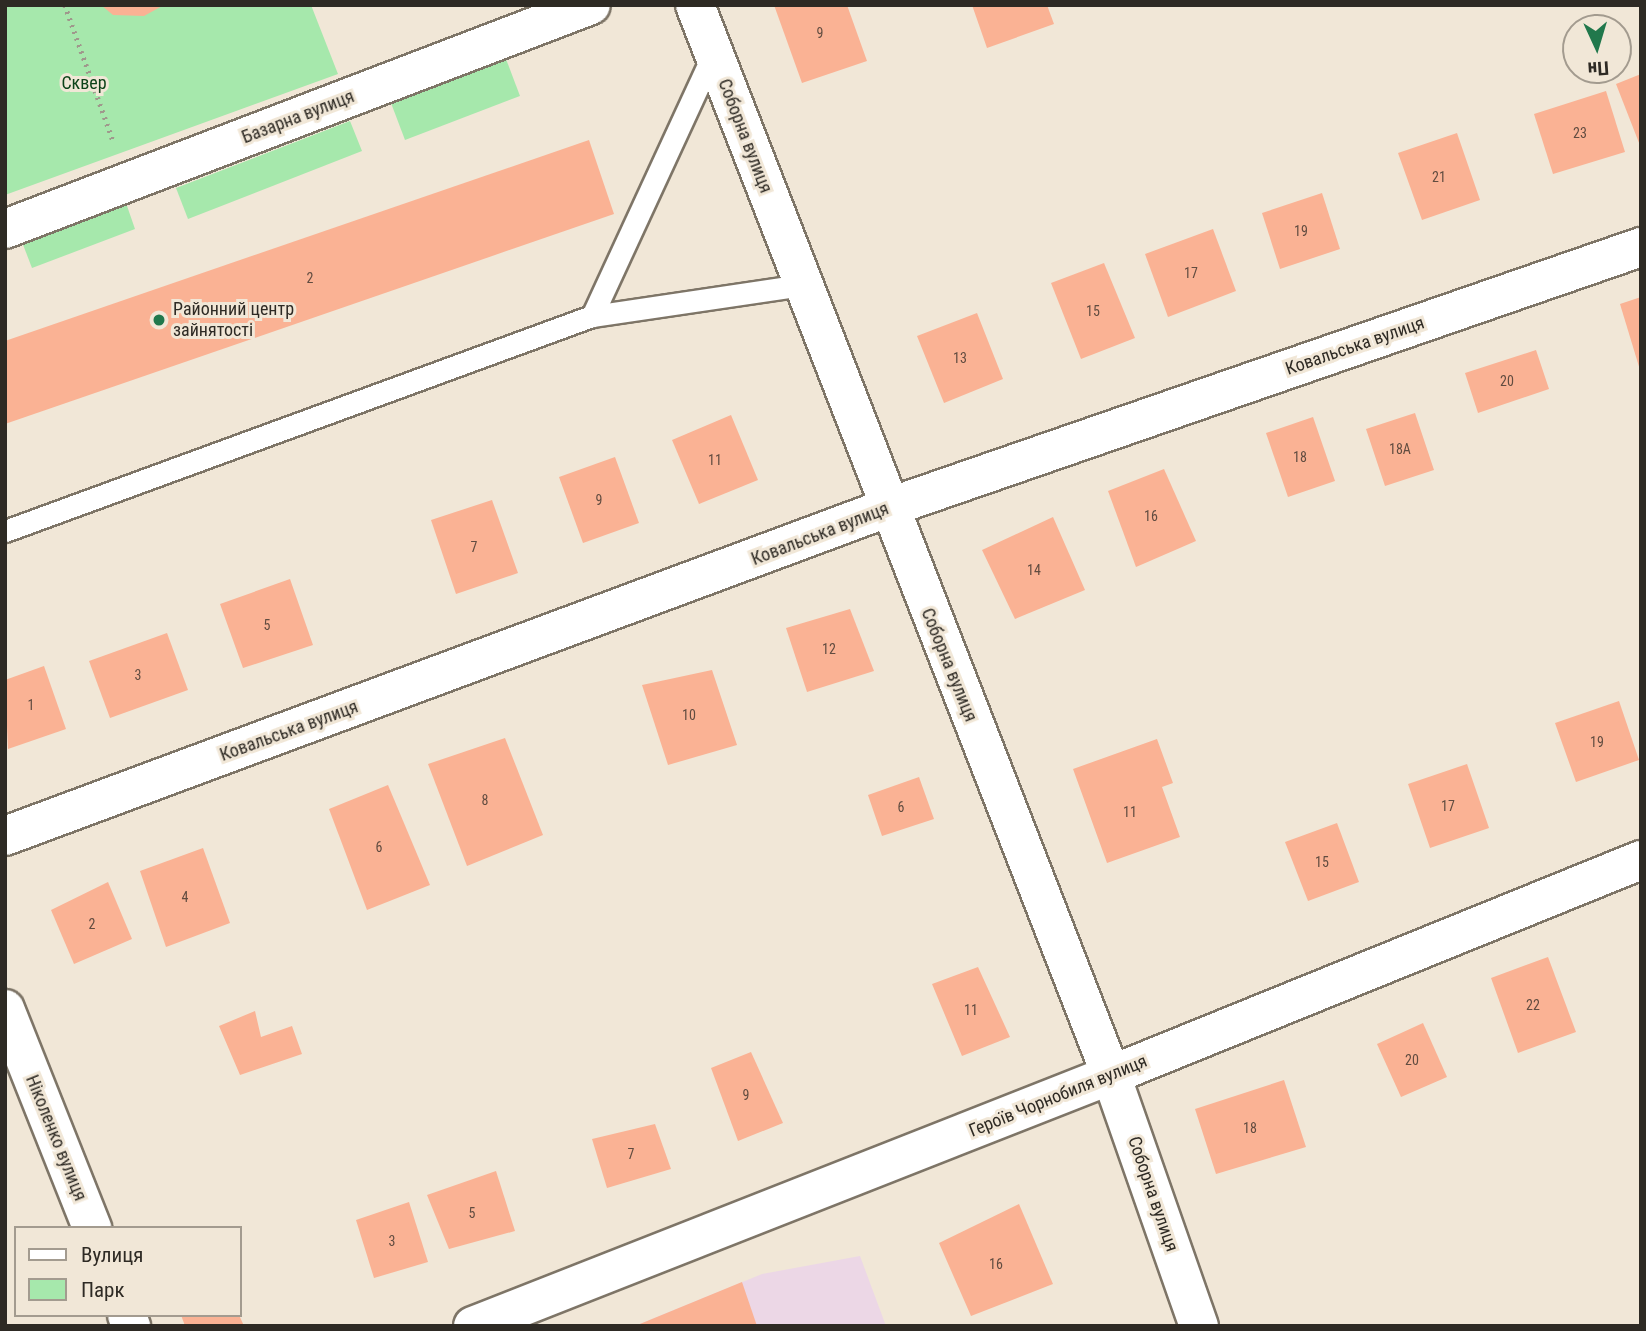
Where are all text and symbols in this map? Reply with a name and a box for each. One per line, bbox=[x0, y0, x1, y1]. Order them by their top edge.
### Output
north arrow bbox=[1562, 14, 1632, 84]
house number: 9 bbox=[817, 25, 823, 41]
text: Пн bbox=[1587, 56, 1610, 81]
park label: Сквер bbox=[61, 72, 107, 94]
street label: Соборна вулиця bbox=[713, 76, 777, 196]
street label: Базарна вулиця bbox=[239, 86, 357, 148]
house number: 23 bbox=[1573, 125, 1587, 141]
house number: 21 bbox=[1432, 169, 1446, 185]
house number: 19 bbox=[1294, 223, 1308, 239]
house number: 17 bbox=[1184, 265, 1198, 281]
house number: 2 bbox=[307, 270, 313, 286]
place label: Районний центр зайнятості bbox=[173, 299, 294, 342]
house number: 15 bbox=[1086, 303, 1100, 319]
marker: Районний центр зайнятості bbox=[151, 312, 167, 328]
street label: Ковальська вулиця bbox=[1283, 312, 1427, 380]
house number: 13 bbox=[953, 350, 967, 366]
house number: 20 bbox=[1500, 373, 1514, 389]
house number: 18А bbox=[1389, 441, 1411, 457]
house number: 18 bbox=[1293, 449, 1307, 465]
house number: 11 bbox=[708, 452, 722, 468]
house number: 9 bbox=[596, 492, 602, 508]
street label: Ковальська вулиця bbox=[748, 498, 892, 570]
house number: 16 bbox=[1144, 508, 1158, 524]
house number: 7 bbox=[471, 539, 477, 555]
house number: 14 bbox=[1027, 562, 1041, 578]
street label: Соборна вулиця bbox=[916, 605, 982, 725]
house number: 5 bbox=[264, 617, 270, 633]
house number: 12 bbox=[822, 641, 836, 657]
house number: 3 bbox=[135, 667, 141, 683]
street label: Ковальська вулиця bbox=[217, 696, 361, 766]
house number: 1 bbox=[28, 697, 34, 713]
house number: 10 bbox=[682, 707, 696, 723]
house number: 19 bbox=[1590, 734, 1604, 750]
house number: 8 bbox=[482, 792, 488, 808]
house number: 17 bbox=[1441, 798, 1455, 814]
house number: 6 bbox=[898, 799, 904, 815]
house number: 11 bbox=[1123, 804, 1137, 820]
house number: 6 bbox=[376, 839, 382, 855]
house number: 15 bbox=[1315, 854, 1329, 870]
house number: 4 bbox=[182, 889, 188, 905]
house number: 2 bbox=[89, 916, 95, 932]
house number: 22 bbox=[1526, 997, 1540, 1013]
house number: 11 bbox=[964, 1002, 978, 1018]
street label: Героїв Чорнобиля вулиця bbox=[966, 1050, 1150, 1142]
house number: 20 bbox=[1405, 1052, 1419, 1068]
street label: Ніколенко вулиця bbox=[21, 1072, 91, 1204]
house number: 9 bbox=[743, 1087, 749, 1103]
house number: 18 bbox=[1243, 1120, 1257, 1136]
street label: Соборна вулиця bbox=[1123, 1134, 1183, 1254]
house number: 7 bbox=[628, 1146, 634, 1162]
house number: 5 bbox=[469, 1205, 475, 1221]
legend bbox=[14, 1226, 242, 1317]
house number: 3 bbox=[389, 1233, 395, 1249]
text: Вулиця bbox=[81, 1243, 143, 1267]
house number: 16 bbox=[989, 1256, 1003, 1272]
text: Парк bbox=[81, 1278, 125, 1302]

